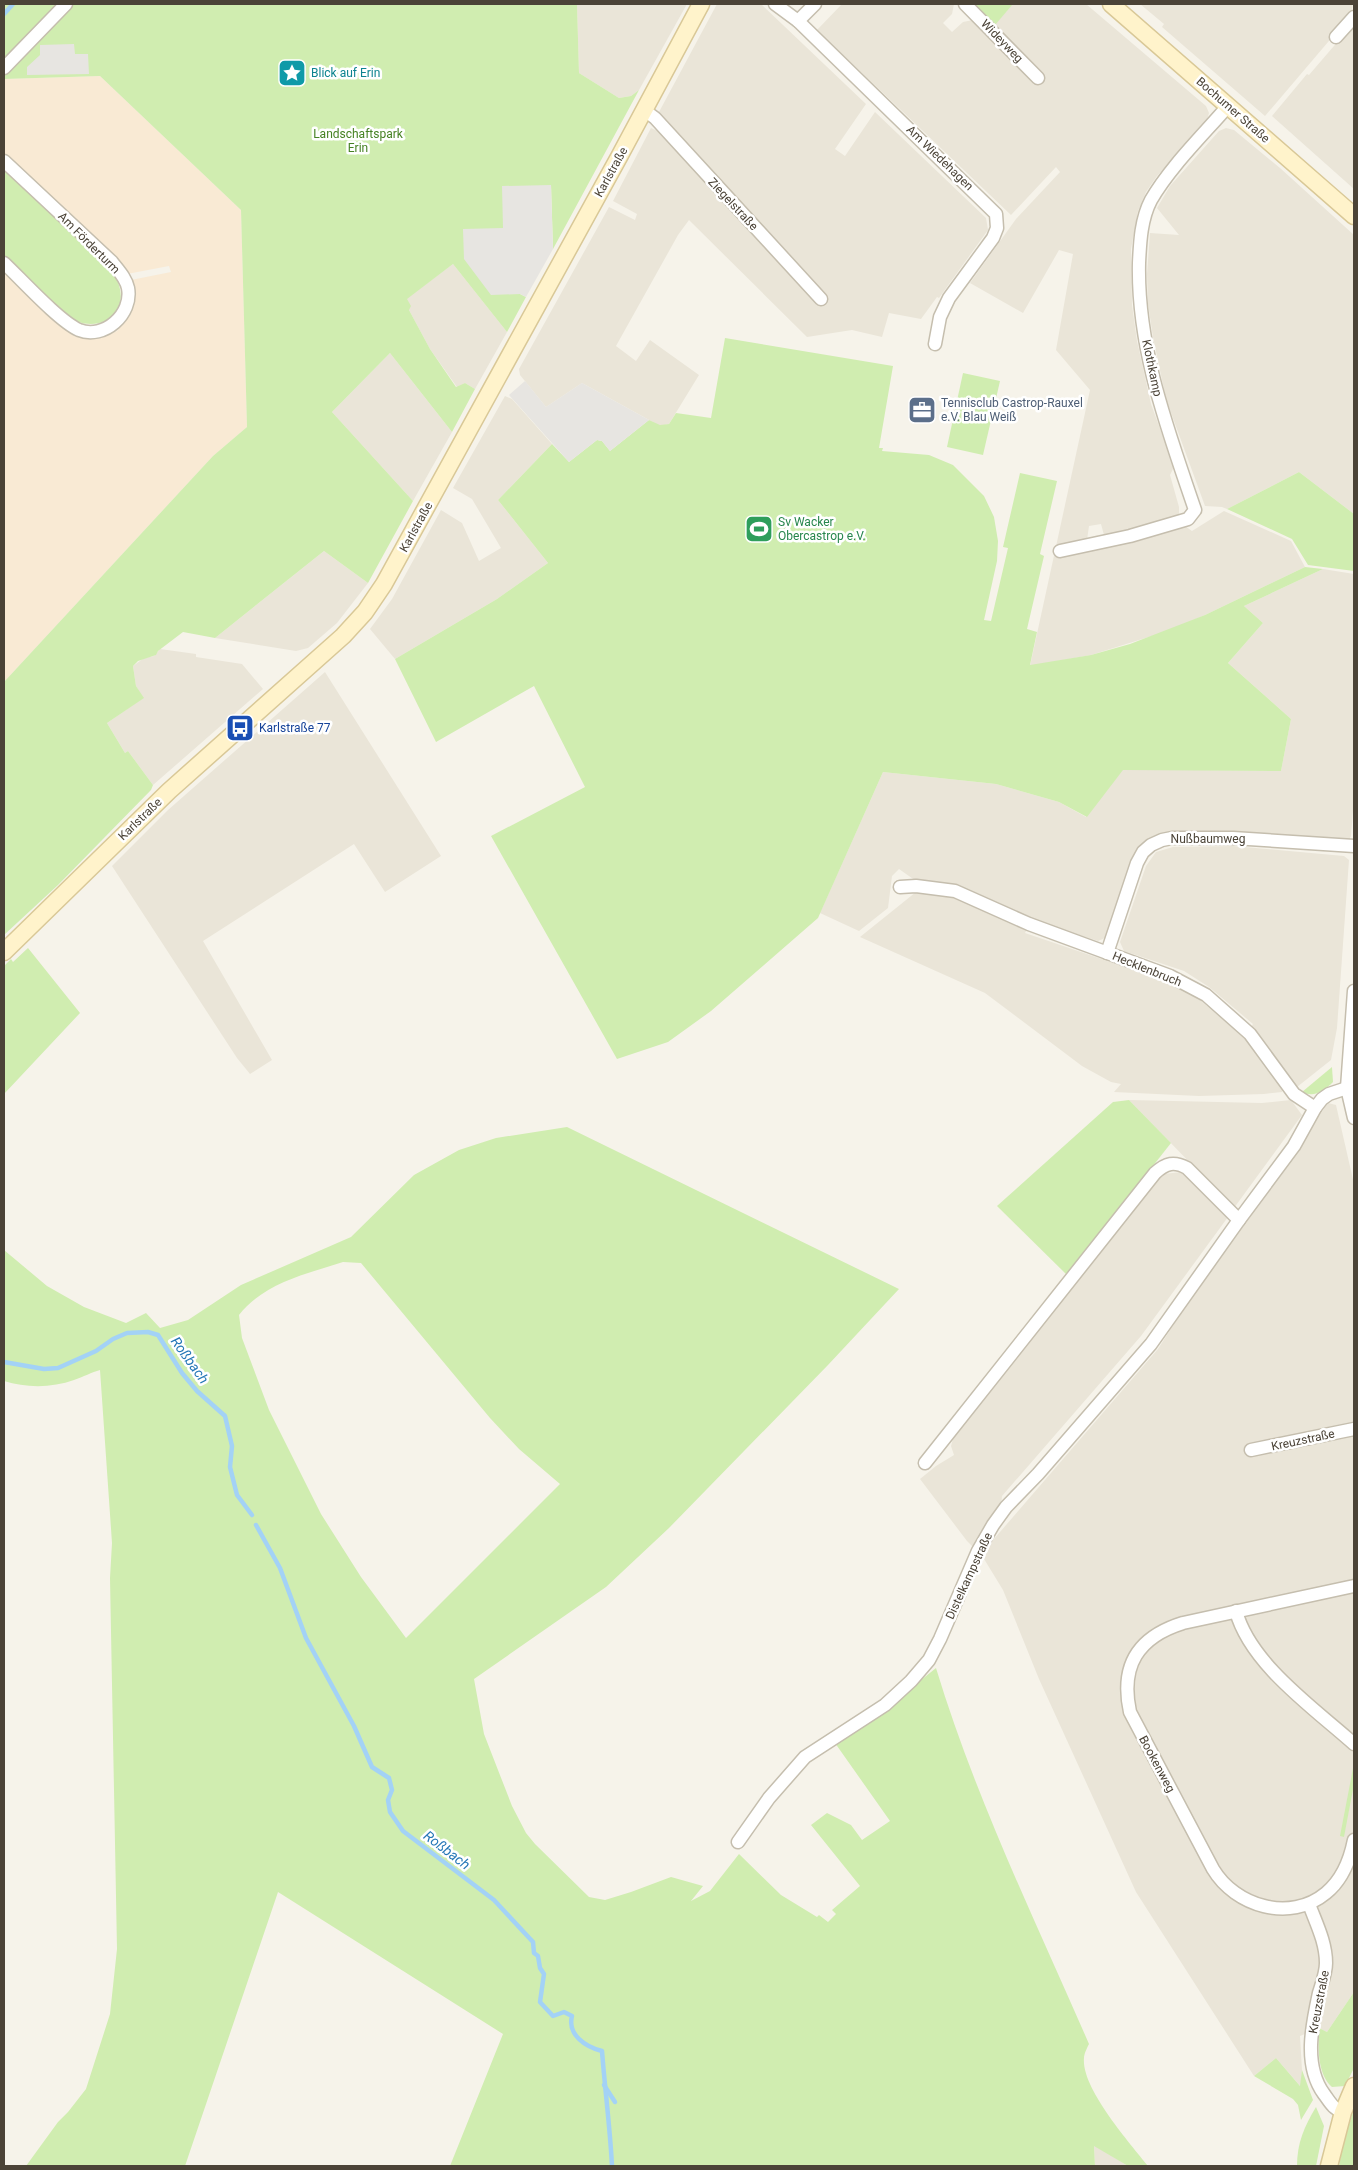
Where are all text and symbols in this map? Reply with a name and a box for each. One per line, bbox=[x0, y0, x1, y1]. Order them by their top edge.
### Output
street label: Wideyweg bbox=[978, 17, 1026, 65]
place icon: Blick auf Erin bbox=[277, 58, 307, 88]
place label: Blick auf Erin bbox=[311, 66, 380, 80]
street label: Bochumer Straße bbox=[1193, 74, 1273, 146]
street label: Am Wiedehagen bbox=[904, 123, 976, 193]
park label: Landschaftspark Erin bbox=[313, 127, 404, 155]
street label: Karlstraße bbox=[592, 145, 630, 199]
street label: Ziegelstraße bbox=[705, 175, 761, 233]
street label: Am Förderturm bbox=[55, 209, 123, 277]
street label: Klothkamp bbox=[1139, 338, 1165, 398]
office icon: Tennisclub Castrop-Rauxel e.V. Blau Weiß bbox=[907, 395, 937, 425]
place label: Tennisclub Castrop-Rauxel e.V. Blau Weiß bbox=[941, 396, 1083, 424]
street label: Karlstraße bbox=[397, 500, 435, 554]
sports icon: Sv Wacker Obercastrop e.V. bbox=[744, 514, 774, 544]
place label: Sv Wacker Obercastrop e.V. bbox=[778, 515, 866, 543]
bus stop icon: Karlstraße 77 bbox=[225, 713, 255, 743]
place label: Karlstraße 77 bbox=[259, 721, 331, 735]
street label: Karlstraße bbox=[115, 795, 165, 843]
street label: Nußbaumweg bbox=[1171, 832, 1245, 846]
street label: Hecklenbruch bbox=[1110, 949, 1184, 989]
water label: Roßbach bbox=[168, 1334, 212, 1386]
street label: Kreuzstraße bbox=[1270, 1426, 1336, 1454]
street label: Distelkampstraße bbox=[943, 1530, 995, 1622]
street label: Bookenweg bbox=[1136, 1733, 1178, 1795]
water label: Roßbach bbox=[421, 1827, 473, 1873]
street label: Kreuzstraße bbox=[1306, 1969, 1332, 2035]

